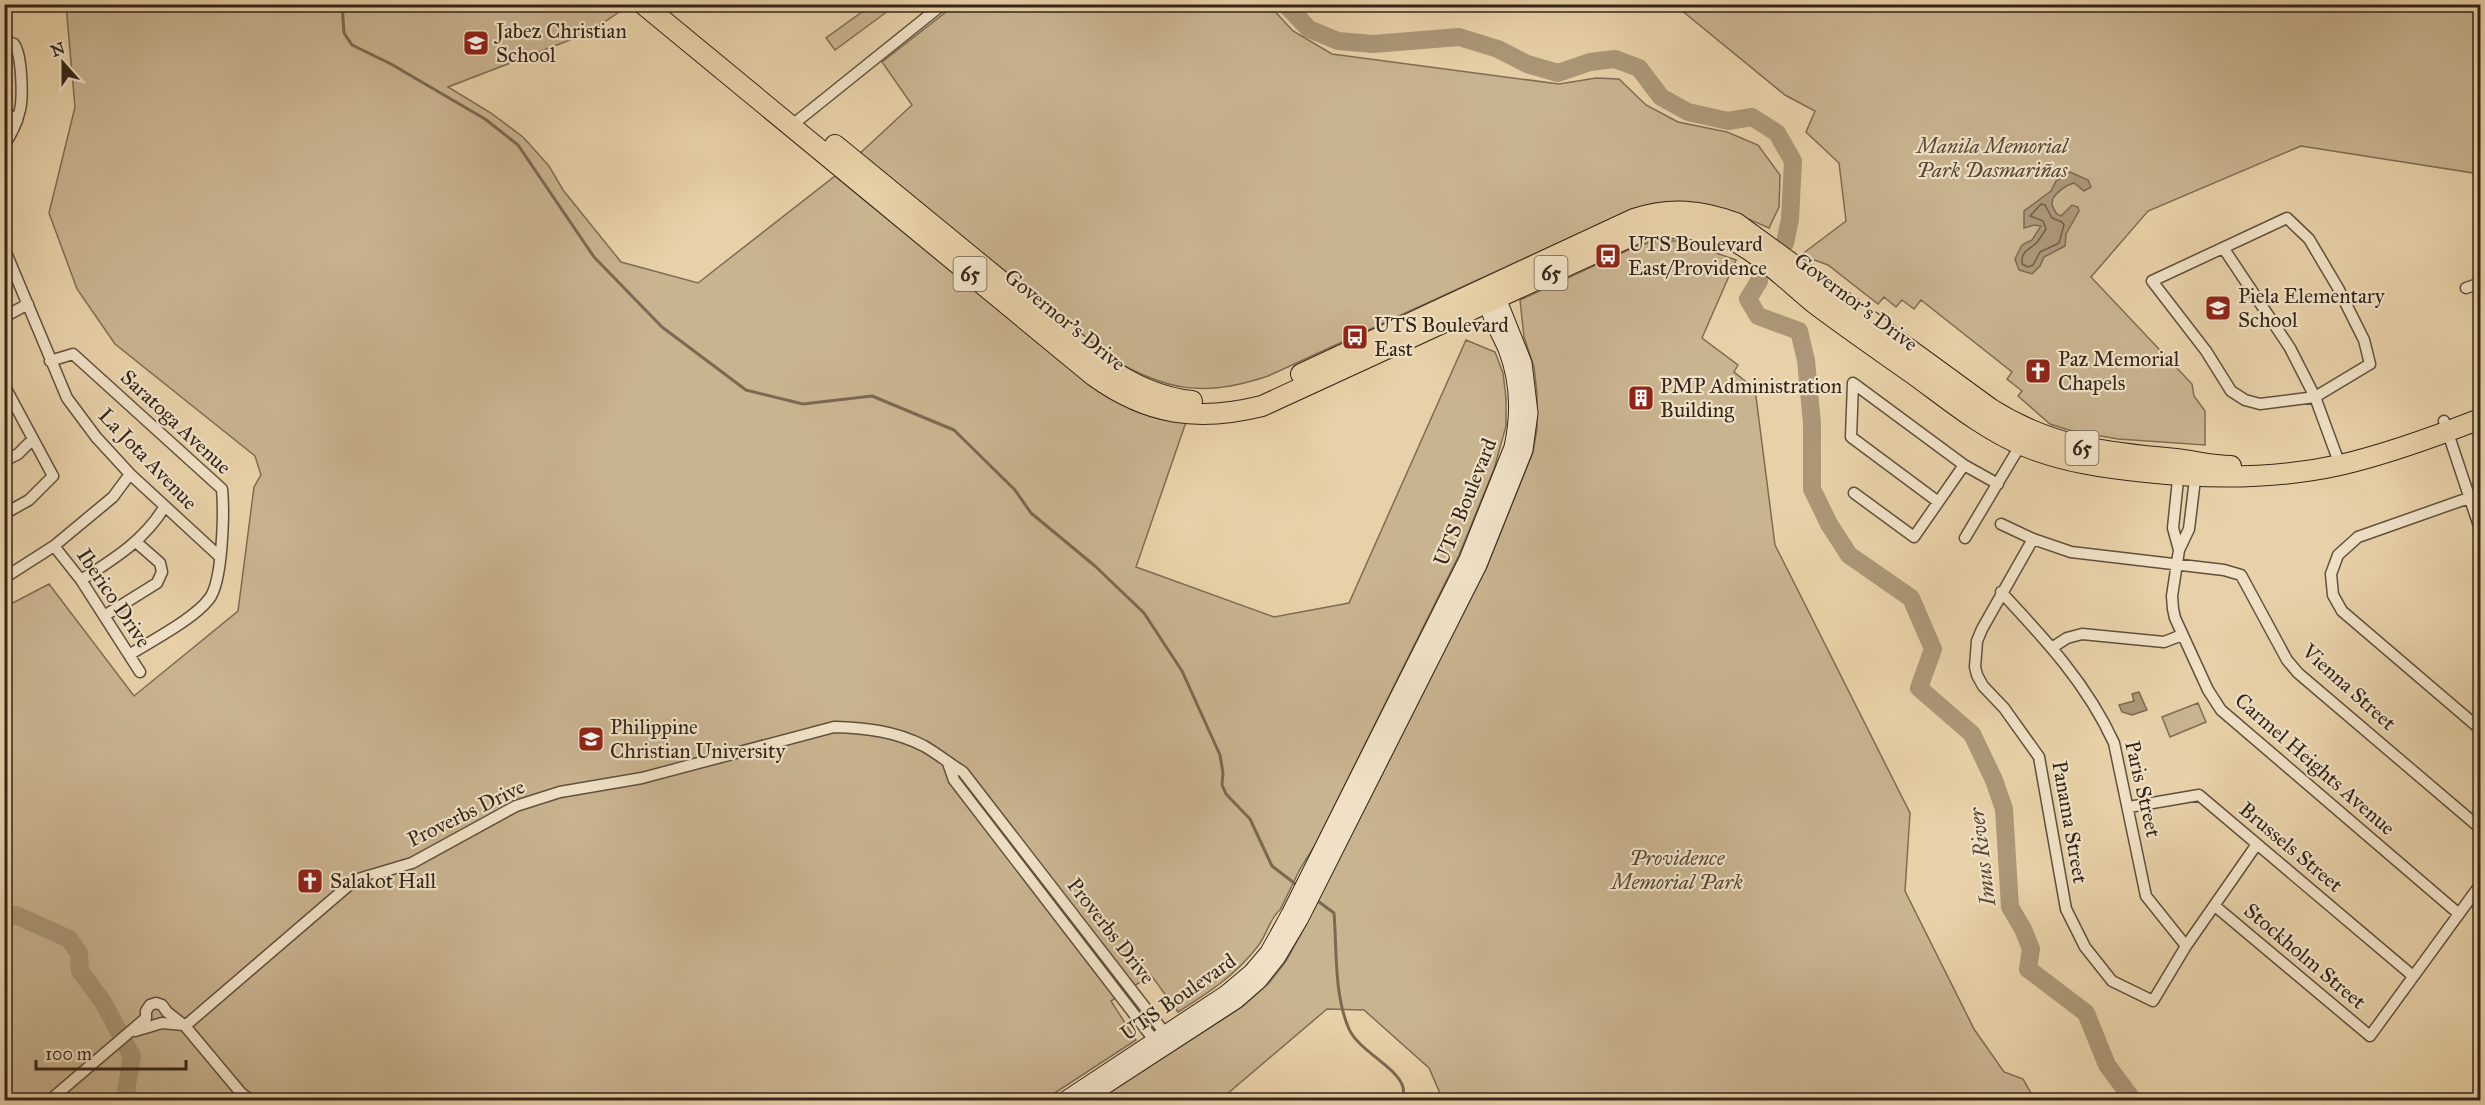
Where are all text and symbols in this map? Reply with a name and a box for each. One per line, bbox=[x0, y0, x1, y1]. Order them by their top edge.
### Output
place label: Jabez Christian School bbox=[494, 18, 627, 68]
school or university icon: Jabez Christian School bbox=[461, 28, 491, 58]
north arrow bbox=[33, 33, 93, 93]
text: N bbox=[48, 38, 68, 61]
park label: Manila Memorial Park Dasmariñas bbox=[1915, 133, 2070, 183]
place label: UTS Boulevard East/Providence bbox=[1628, 231, 1767, 281]
bus stop icon: UTS Boulevard East/Providence bbox=[1593, 241, 1623, 271]
street label: Governor's Drive bbox=[1789, 247, 1923, 357]
road number: 65 bbox=[1534, 256, 1568, 290]
road number: 65 bbox=[954, 257, 986, 291]
street label: Governor's Drive bbox=[999, 263, 1131, 377]
place label: Piela Elementary School bbox=[2238, 283, 2386, 333]
school or university icon: Piela Elementary School bbox=[2203, 293, 2233, 323]
place label: UTS Boulevard East bbox=[1374, 312, 1509, 362]
bus stop icon: UTS Boulevard East bbox=[1340, 322, 1370, 352]
place label: Paz Memorial Chapels bbox=[2058, 346, 2180, 396]
church icon: Paz Memorial Chapels bbox=[2023, 356, 2053, 386]
street label: Saratoga Avenue bbox=[115, 364, 237, 480]
place label: PMP Administration Building bbox=[1660, 373, 1842, 423]
building icon: PMP Administration Building bbox=[1626, 383, 1656, 413]
street label: La Jota Avenue bbox=[93, 403, 203, 516]
road number: 65 bbox=[2066, 431, 2098, 465]
street label: UTS Boulevard bbox=[1428, 434, 1502, 569]
street label: Iberico Drive bbox=[71, 543, 157, 653]
street label: Vienna Street bbox=[2296, 637, 2402, 736]
street label: Carmel Heights Avenue bbox=[2229, 687, 2401, 841]
place label: Philippine Christian University bbox=[610, 714, 786, 764]
school or university icon: Philippine Christian University bbox=[576, 724, 606, 754]
street label: Paris Street bbox=[2119, 738, 2167, 840]
street label: Panama Street bbox=[2046, 759, 2094, 886]
street label: Proverbs Drive bbox=[403, 773, 529, 853]
street label: Brussels Street bbox=[2234, 796, 2348, 898]
water label: Imus River bbox=[1962, 805, 2002, 909]
park label: Providence Memorial Park bbox=[1609, 845, 1743, 895]
church icon: Salakot Hall bbox=[295, 866, 325, 896]
place label: Salakot Hall bbox=[330, 868, 436, 894]
street label: Proverbs Drive bbox=[1061, 873, 1161, 989]
street label: Stockholm Street bbox=[2239, 897, 2372, 1015]
street label: UTS Boulevard bbox=[1115, 947, 1241, 1046]
scale bar bbox=[36, 1033, 186, 1071]
text: 100 m bbox=[45, 1043, 92, 1065]

